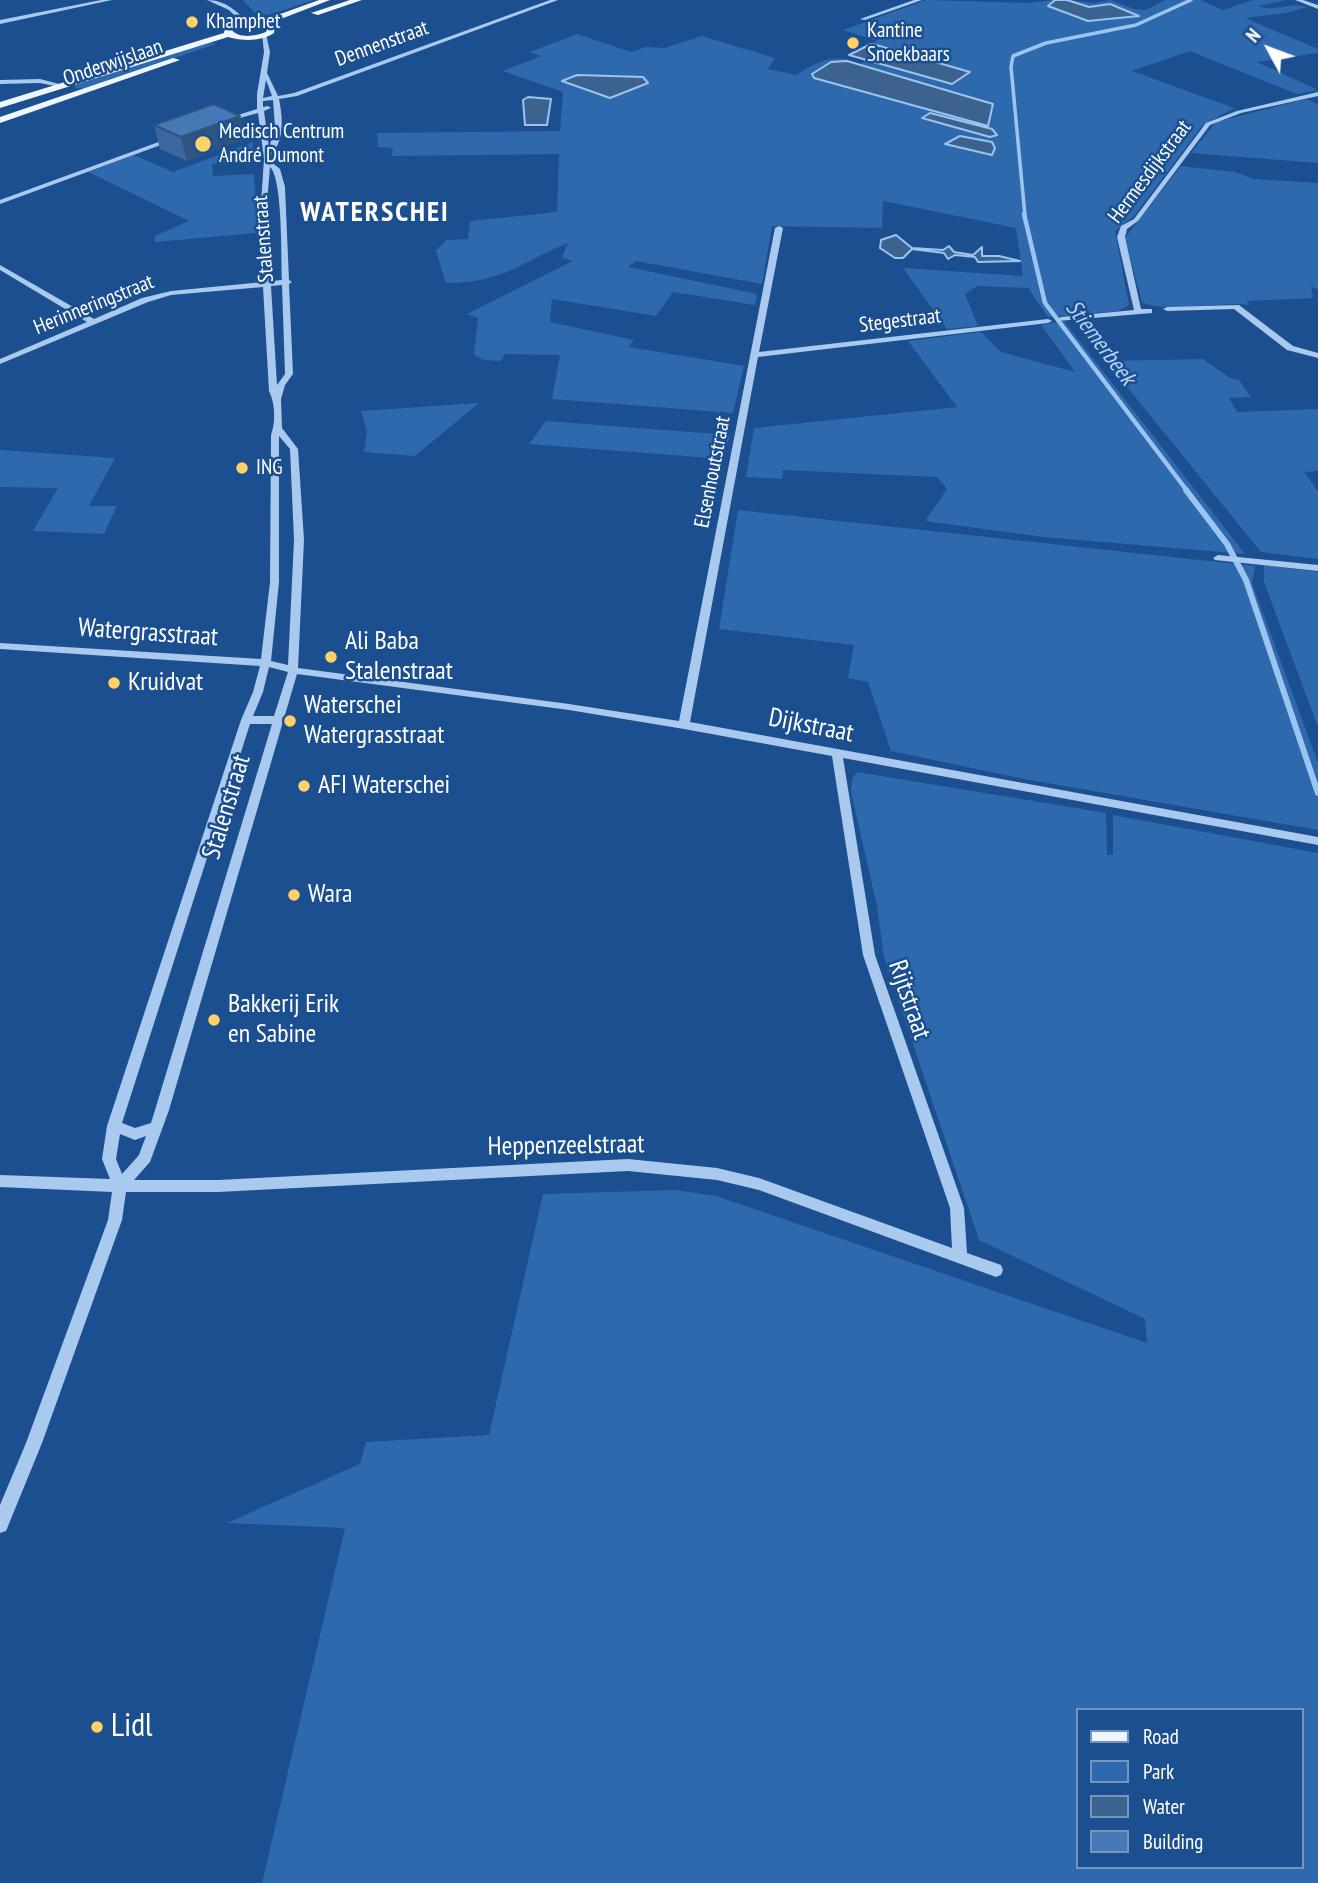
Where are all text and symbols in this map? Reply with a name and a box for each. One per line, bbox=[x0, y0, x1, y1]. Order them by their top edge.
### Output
place label: Khamphet bbox=[206, 9, 280, 35]
marker: Khamphet bbox=[184, 14, 200, 30]
north arrow bbox=[1234, 14, 1304, 84]
street label: Dennenstraat bbox=[332, 16, 432, 72]
place label: Kantine Snoekbaars bbox=[867, 18, 950, 68]
text: N bbox=[1241, 23, 1266, 47]
street label: Onderwijslaan bbox=[60, 34, 166, 92]
marker: Kantine Snoekbaars bbox=[845, 35, 861, 51]
street label: Hermesdijkstraat bbox=[1103, 115, 1197, 229]
place label: Medisch Centrum André Dumont bbox=[219, 119, 344, 169]
marker: Medisch Centrum André Dumont bbox=[193, 134, 213, 154]
street label: Stalenstraat bbox=[248, 195, 280, 283]
district label: WATERSCHEI bbox=[302, 196, 448, 230]
street label: Herinneringstraat bbox=[30, 270, 158, 340]
water label: Stiemerbeek bbox=[1059, 295, 1141, 391]
street label: Stegestraat bbox=[858, 303, 942, 339]
street label: Elsenhoutstraat bbox=[690, 414, 736, 530]
place label: ING bbox=[256, 455, 283, 481]
marker: ING bbox=[234, 460, 250, 476]
street label: Watergrasstraat bbox=[77, 613, 219, 653]
place label: Ali Baba Stalenstraat bbox=[345, 626, 453, 688]
marker: Ali Baba Stalenstraat bbox=[323, 649, 339, 665]
place label: Kruidvat bbox=[128, 667, 203, 699]
marker: Kruidvat bbox=[106, 675, 122, 691]
place label: Waterschei Watergrasstraat bbox=[304, 690, 444, 752]
street label: Dijkstraat bbox=[766, 702, 856, 750]
marker: Waterschei Watergrasstraat bbox=[282, 713, 298, 729]
street label: Stalenstraat bbox=[196, 751, 258, 863]
place label: AFI Waterschei bbox=[318, 770, 450, 802]
marker: AFI Waterschei bbox=[296, 778, 312, 794]
place label: Wara bbox=[308, 879, 353, 911]
marker: Wara bbox=[286, 887, 302, 903]
street label: Rijtstraat bbox=[881, 956, 937, 1044]
place label: Bakkerij Erik en Sabine bbox=[228, 989, 339, 1050]
marker: Bakkerij Erik en Sabine bbox=[206, 1012, 222, 1028]
street label: Heppenzeelstraat bbox=[487, 1129, 645, 1163]
place label: Lidl bbox=[111, 1708, 153, 1746]
legend bbox=[1076, 1708, 1304, 1869]
marker: Lidl bbox=[89, 1719, 105, 1735]
text: Road bbox=[1143, 1723, 1179, 1750]
text: Park bbox=[1143, 1758, 1174, 1785]
text: Water bbox=[1143, 1793, 1185, 1820]
text: Building bbox=[1143, 1828, 1203, 1855]

